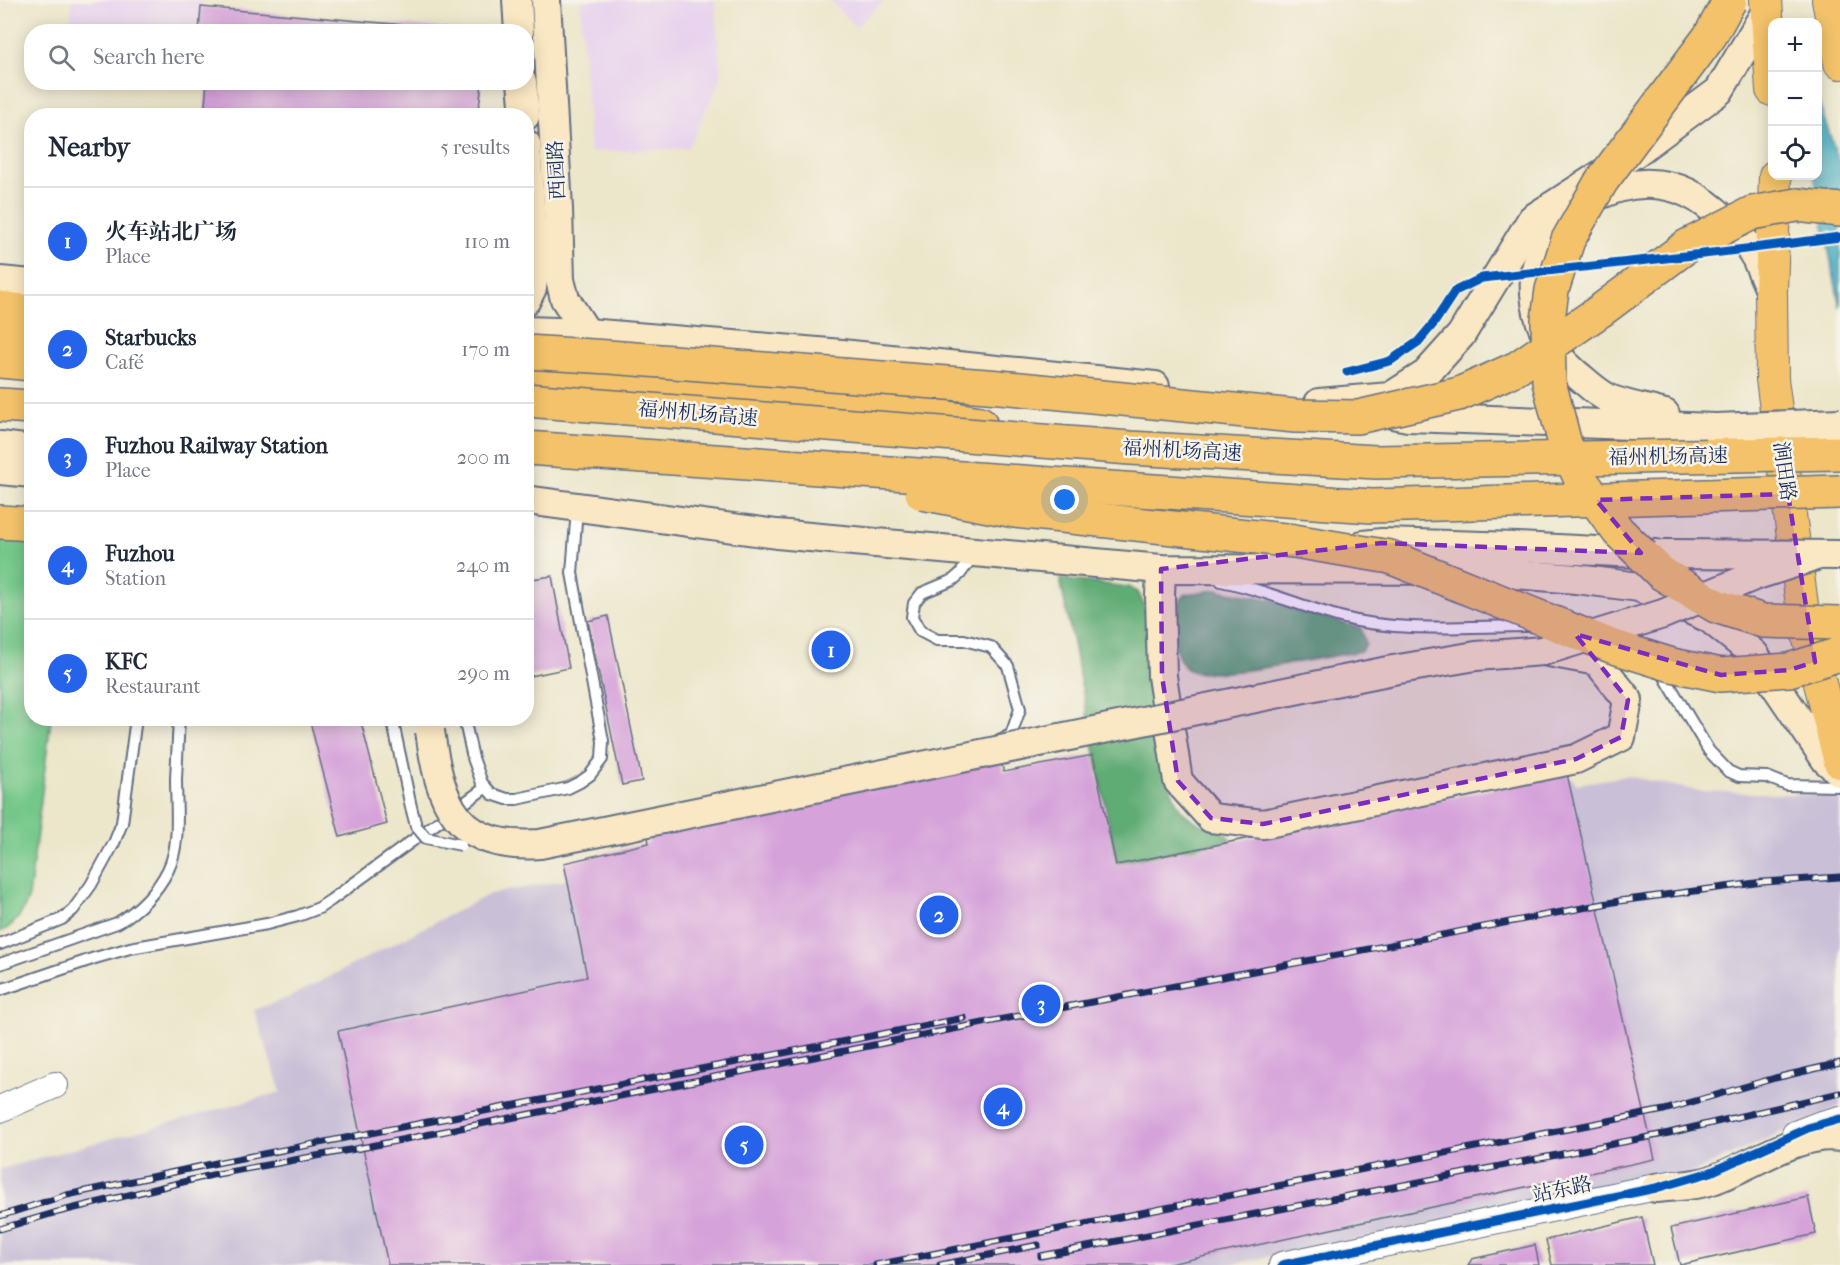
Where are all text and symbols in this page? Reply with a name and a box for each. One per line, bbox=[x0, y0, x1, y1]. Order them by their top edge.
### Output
map controls bbox=[1768, 18, 1822, 180]
button: + bbox=[1768, 18, 1822, 72]
search box bbox=[24, 24, 534, 90]
icon: search bbox=[45, 41, 78, 74]
text: Search here bbox=[93, 44, 205, 70]
button: − bbox=[1768, 72, 1822, 126]
button: locate bbox=[1768, 126, 1822, 180]
text: Nearby bbox=[48, 132, 130, 163]
text: 5 results bbox=[440, 136, 510, 159]
street label: 西园路 bbox=[543, 139, 570, 201]
text: 火车站北广场 bbox=[105, 219, 237, 245]
text: 1 bbox=[64, 230, 71, 253]
text: 110 m bbox=[464, 230, 510, 253]
text: Place bbox=[105, 245, 151, 268]
text: Starbucks bbox=[105, 325, 196, 351]
text: 2 bbox=[62, 338, 73, 361]
text: 170 m bbox=[461, 338, 510, 361]
text: Café bbox=[105, 351, 144, 374]
street label: 福州机场高速 bbox=[637, 397, 759, 430]
text: Fuzhou Railway Station bbox=[105, 433, 328, 459]
street label: 福州机场高速 bbox=[1121, 436, 1242, 465]
street label: 涧田路 bbox=[1769, 440, 1800, 502]
street label: 福州机场高速 bbox=[1608, 444, 1728, 469]
text: 3 bbox=[63, 446, 72, 469]
text: 200 m bbox=[457, 446, 510, 469]
text: Place bbox=[105, 459, 151, 482]
your location bbox=[1050, 485, 1079, 514]
text: Fuzhou bbox=[105, 541, 175, 567]
text: 4 bbox=[62, 554, 73, 577]
text: 240 m bbox=[456, 554, 510, 577]
text: Station bbox=[105, 567, 166, 590]
pin: 1 bbox=[812, 628, 850, 672]
text: KFC bbox=[105, 649, 148, 675]
text: 5 bbox=[63, 662, 72, 685]
text: 290 m bbox=[457, 662, 510, 685]
text: Restaurant bbox=[105, 675, 201, 698]
pin: 2 bbox=[920, 892, 958, 938]
pin: 3 bbox=[1022, 982, 1060, 1026]
pin: 4 bbox=[984, 1084, 1022, 1130]
pin: 5 bbox=[724, 1122, 764, 1168]
street label: 站东路 bbox=[1530, 1172, 1594, 1207]

